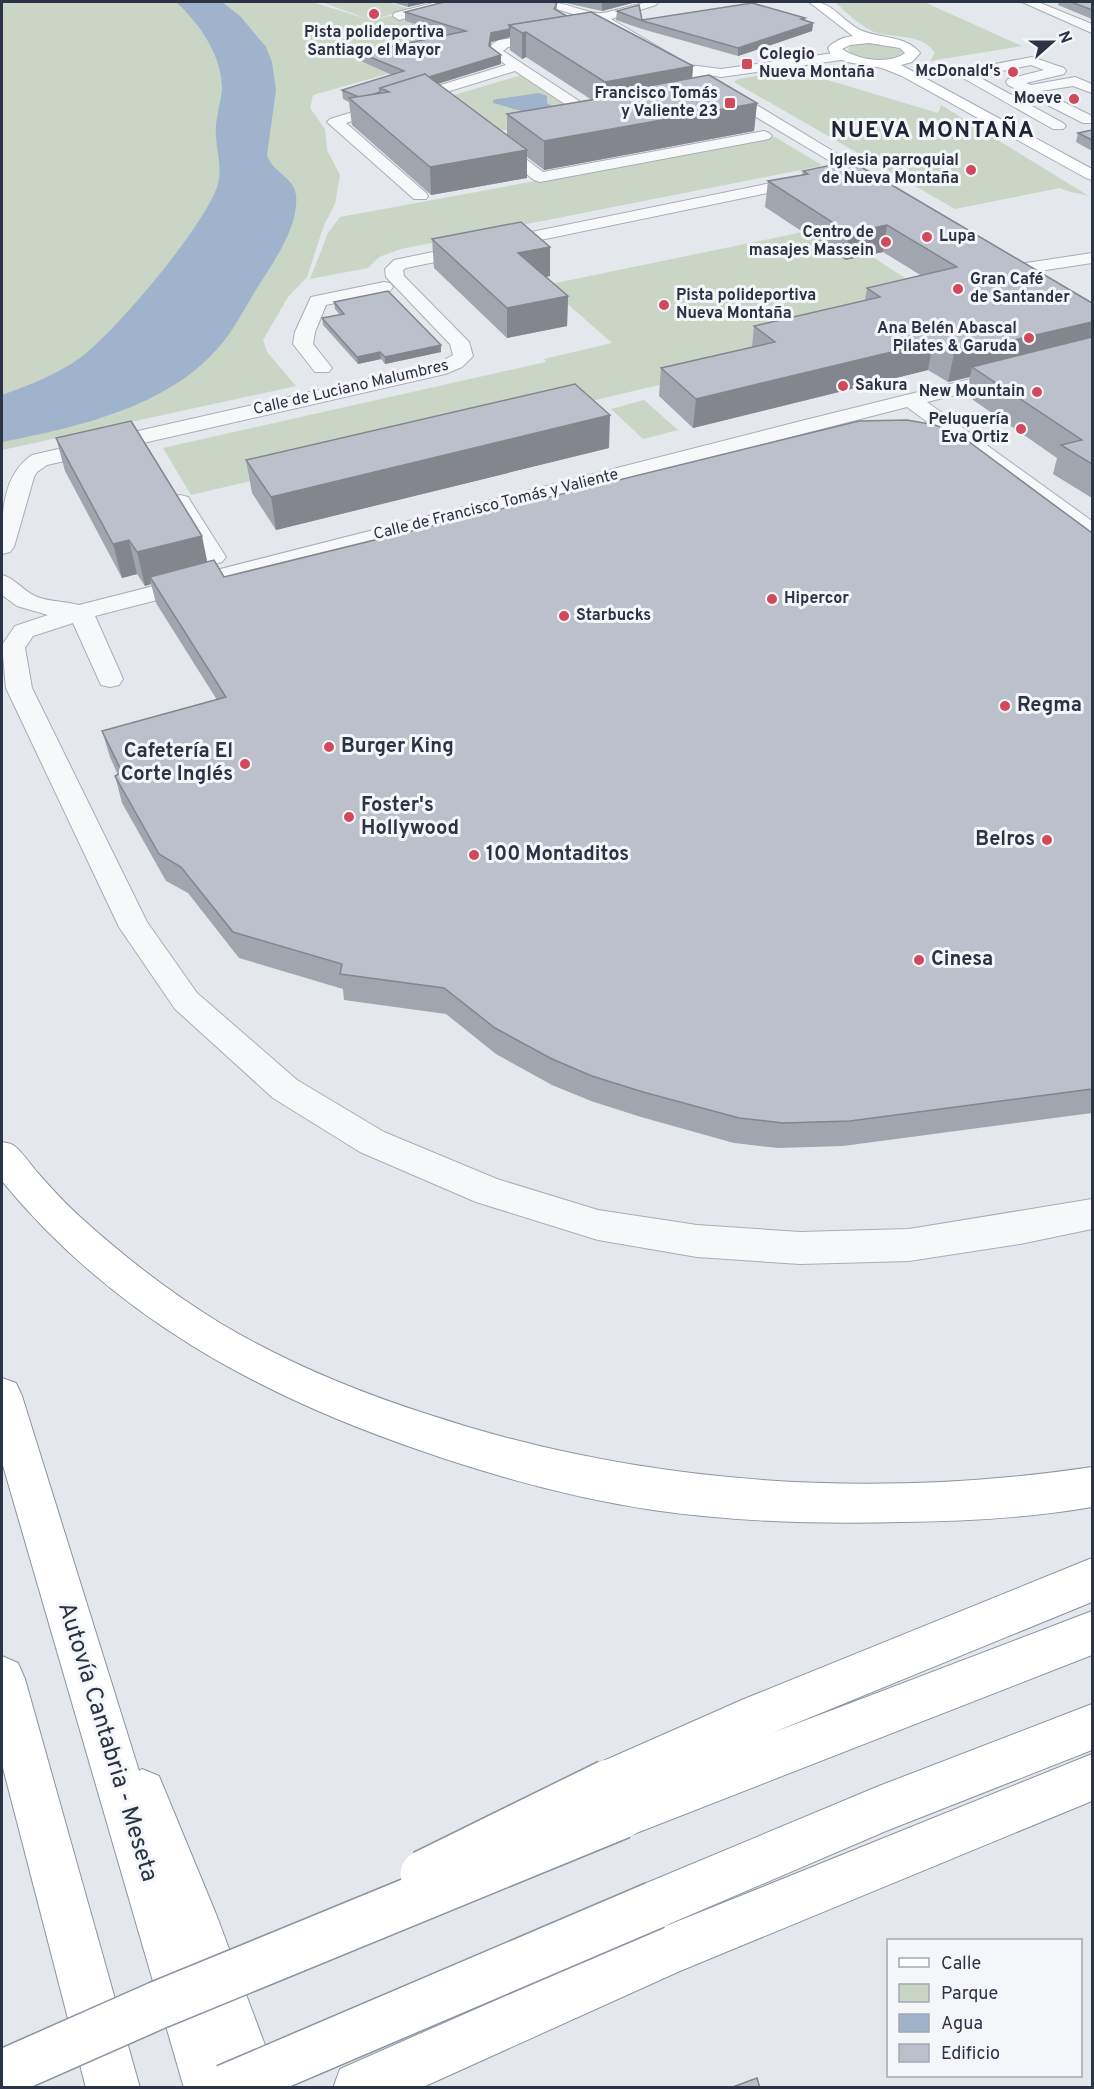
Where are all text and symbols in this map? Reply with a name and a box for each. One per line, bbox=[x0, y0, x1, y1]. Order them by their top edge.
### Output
marker: Pista polideportiva Santiago el Mayor bbox=[367, 7, 381, 21]
north arrow bbox=[1022, 12, 1082, 72]
place label: Pista polideportiva Santiago el Mayor bbox=[304, 23, 444, 61]
text: N bbox=[1053, 28, 1076, 46]
place label: Colegio Nueva Montaña bbox=[759, 45, 875, 83]
marker: Colegio Nueva Montaña bbox=[740, 57, 754, 71]
place label: McDonald's bbox=[915, 62, 1001, 82]
marker: McDonald's bbox=[1006, 65, 1020, 79]
place label: Francisco Tomás y Valiente 23 bbox=[594, 84, 718, 122]
place label: Moeve bbox=[1014, 89, 1062, 109]
marker: Moeve bbox=[1067, 92, 1081, 106]
marker: Francisco Tomás y Valiente 23 bbox=[723, 96, 737, 110]
district label: NUEVA MONTAÑA bbox=[831, 116, 1035, 145]
place label: Iglesia parroquial de Nueva Montaña bbox=[821, 151, 959, 189]
marker: Iglesia parroquial de Nueva Montaña bbox=[964, 163, 978, 177]
place label: Centro de masajes Massein bbox=[749, 223, 874, 261]
place label: Lupa bbox=[939, 227, 976, 247]
marker: Lupa bbox=[920, 230, 934, 244]
marker: Centro de masajes Massein bbox=[879, 235, 893, 249]
place label: Gran Café de Santander bbox=[970, 270, 1070, 308]
marker: Gran Café de Santander bbox=[951, 282, 965, 296]
place label: Pista polideportiva Nueva Montaña bbox=[676, 286, 816, 324]
marker: Pista polideportiva Nueva Montaña bbox=[657, 298, 671, 312]
place label: Ana Belén Abascal Pilates & Garuda bbox=[877, 319, 1017, 357]
marker: Ana Belén Abascal Pilates & Garuda bbox=[1022, 331, 1036, 345]
street label: Calle de Luciano Malumbres bbox=[251, 356, 451, 420]
place label: Sakura bbox=[855, 376, 907, 396]
marker: Sakura bbox=[836, 379, 850, 393]
place label: New Mountain bbox=[919, 382, 1025, 402]
marker: New Mountain bbox=[1030, 385, 1044, 399]
place label: Peluquería Eva Ortiz bbox=[928, 410, 1009, 448]
marker: Peluquería Eva Ortiz bbox=[1014, 422, 1028, 436]
street label: Calle de Francisco Tomás y Valiente bbox=[372, 465, 620, 545]
place label: Hipercor bbox=[784, 589, 849, 609]
marker: Hipercor bbox=[765, 592, 779, 606]
place label: Starbucks bbox=[576, 606, 651, 626]
marker: Starbucks bbox=[557, 609, 571, 623]
place label: Regma bbox=[1017, 693, 1082, 719]
marker: Regma bbox=[998, 699, 1012, 713]
place label: Burger King bbox=[341, 734, 454, 760]
place label: Cafetería El Corte Inglés bbox=[121, 739, 233, 788]
marker: Burger King bbox=[322, 740, 336, 754]
marker: Cafetería El Corte Inglés bbox=[238, 757, 252, 771]
place label: Foster's Hollywood bbox=[361, 793, 459, 842]
marker: Foster's Hollywood bbox=[342, 810, 356, 824]
place label: Belros bbox=[975, 827, 1035, 853]
marker: Belros bbox=[1040, 833, 1054, 847]
place label: 100 Montaditos bbox=[486, 842, 629, 868]
marker: 100 Montaditos bbox=[467, 848, 481, 862]
place label: Cinesa bbox=[931, 947, 993, 973]
marker: Cinesa bbox=[912, 953, 926, 967]
street label: Autovía Cantabria - Meseta bbox=[50, 1599, 164, 1885]
legend bbox=[887, 1939, 1082, 2077]
text: Calle bbox=[941, 1953, 981, 1976]
text: Parque bbox=[941, 1983, 998, 2006]
text: Agua bbox=[941, 2013, 983, 2036]
text: Edificio bbox=[941, 2043, 1000, 2066]

